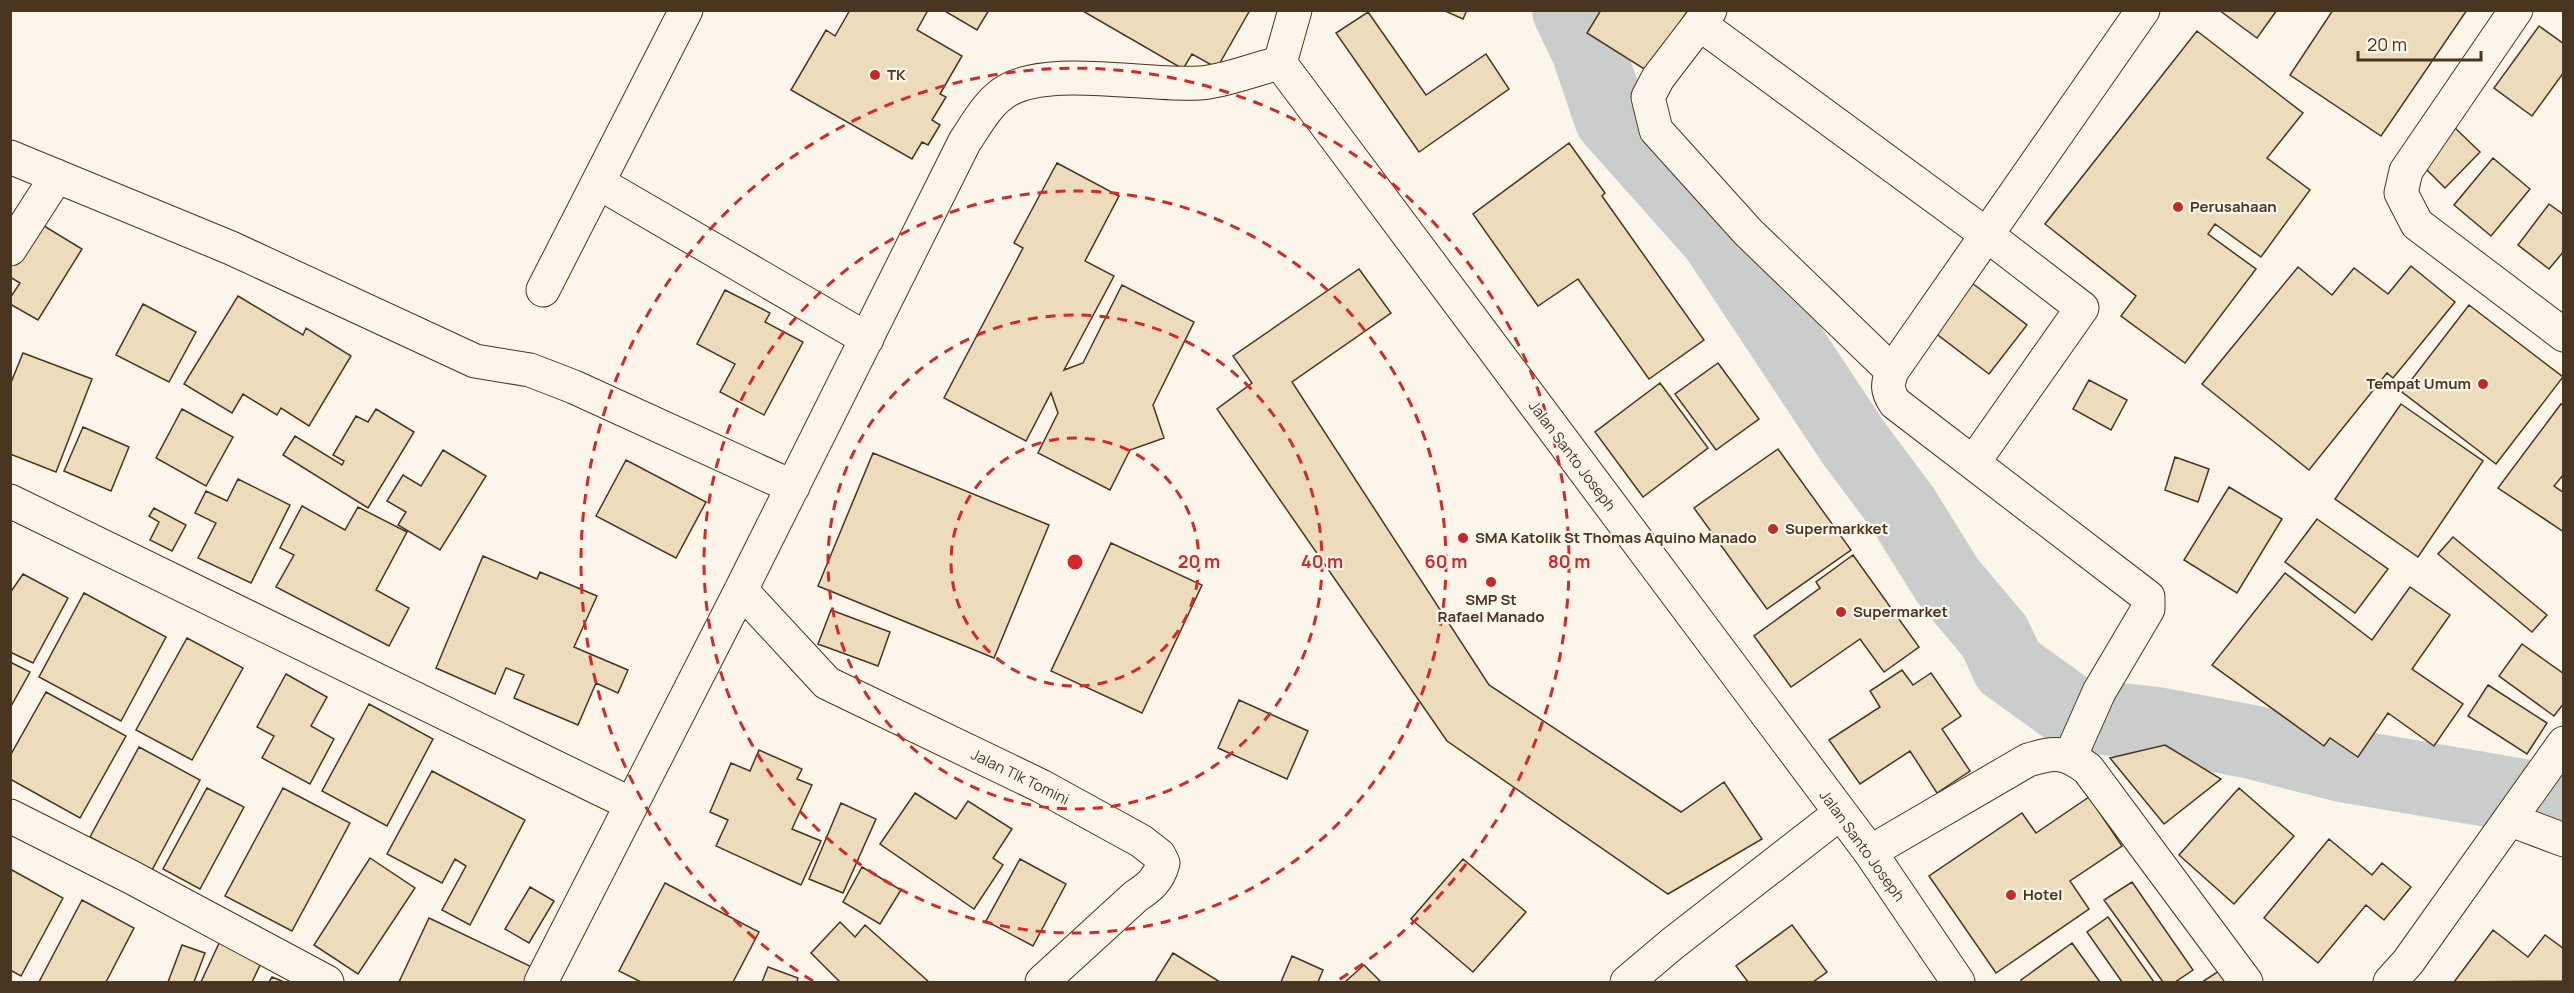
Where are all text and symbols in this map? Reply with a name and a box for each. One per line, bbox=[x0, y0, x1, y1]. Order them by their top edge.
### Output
scale bar bbox=[2358, 24, 2481, 62]
text: 20 m bbox=[2367, 32, 2407, 56]
place label: TK bbox=[887, 64, 906, 85]
marker: TK bbox=[868, 68, 882, 82]
place label: Perusahaan bbox=[2190, 196, 2277, 217]
marker: Perusahaan bbox=[2171, 200, 2185, 214]
place label: Tempat Umum bbox=[2366, 373, 2471, 394]
marker: Tempat Umum bbox=[2476, 377, 2490, 391]
street label: Jalan Santo Joseph bbox=[1524, 396, 1621, 515]
place label: Supermarkket bbox=[1785, 518, 1888, 539]
marker: Supermarkket bbox=[1766, 522, 1780, 536]
place label: SMA Katolik St Thomas Aquino Manado bbox=[1475, 527, 1757, 548]
marker: SMA Katolik St Thomas Aquino Manado bbox=[1456, 531, 1470, 545]
text: 20 m bbox=[1178, 549, 1220, 573]
text: 40 m bbox=[1301, 549, 1343, 573]
text: 60 m bbox=[1425, 549, 1467, 573]
text: 80 m bbox=[1548, 549, 1590, 573]
centre of rings bbox=[1065, 552, 1085, 572]
marker: SMP St Rafael Manado bbox=[1484, 575, 1498, 589]
place label: SMP St Rafael Manado bbox=[1438, 589, 1544, 627]
place label: Supermarket bbox=[1853, 601, 1948, 622]
marker: Supermarket bbox=[1834, 605, 1848, 619]
street label: Jalan Tlk Tomini bbox=[967, 744, 1073, 809]
street label: Jalan Santo Joseph bbox=[1815, 786, 1910, 906]
place label: Hotel bbox=[2023, 884, 2062, 905]
marker: Hotel bbox=[2004, 888, 2018, 902]

